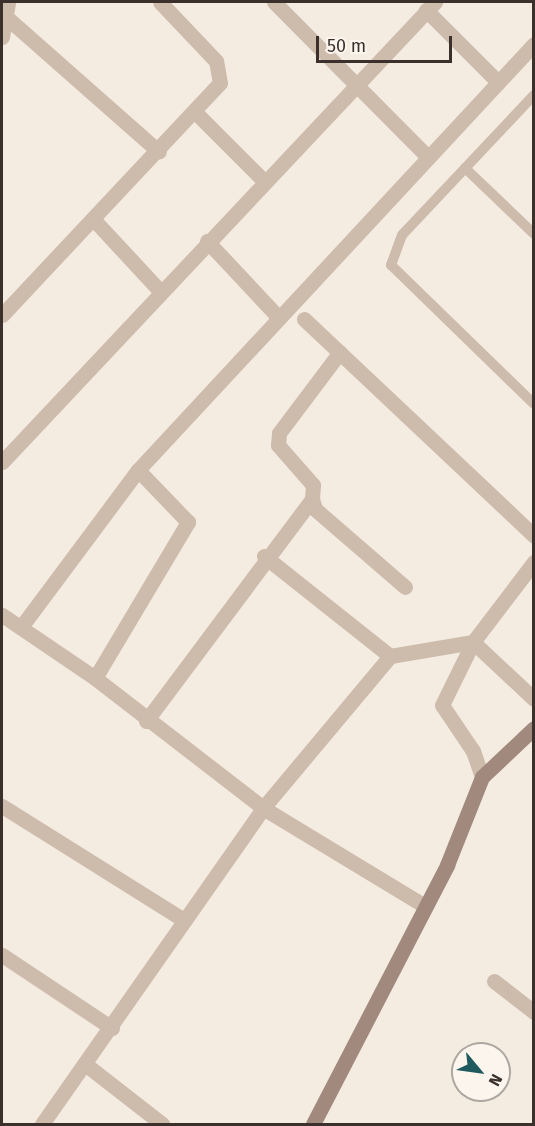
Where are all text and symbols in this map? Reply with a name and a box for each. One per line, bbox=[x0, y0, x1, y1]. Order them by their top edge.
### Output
scale bar bbox=[319, 24, 456, 62]
text: 50 m bbox=[327, 35, 366, 57]
north arrow bbox=[451, 1042, 511, 1102]
text: N bbox=[485, 1071, 506, 1089]

